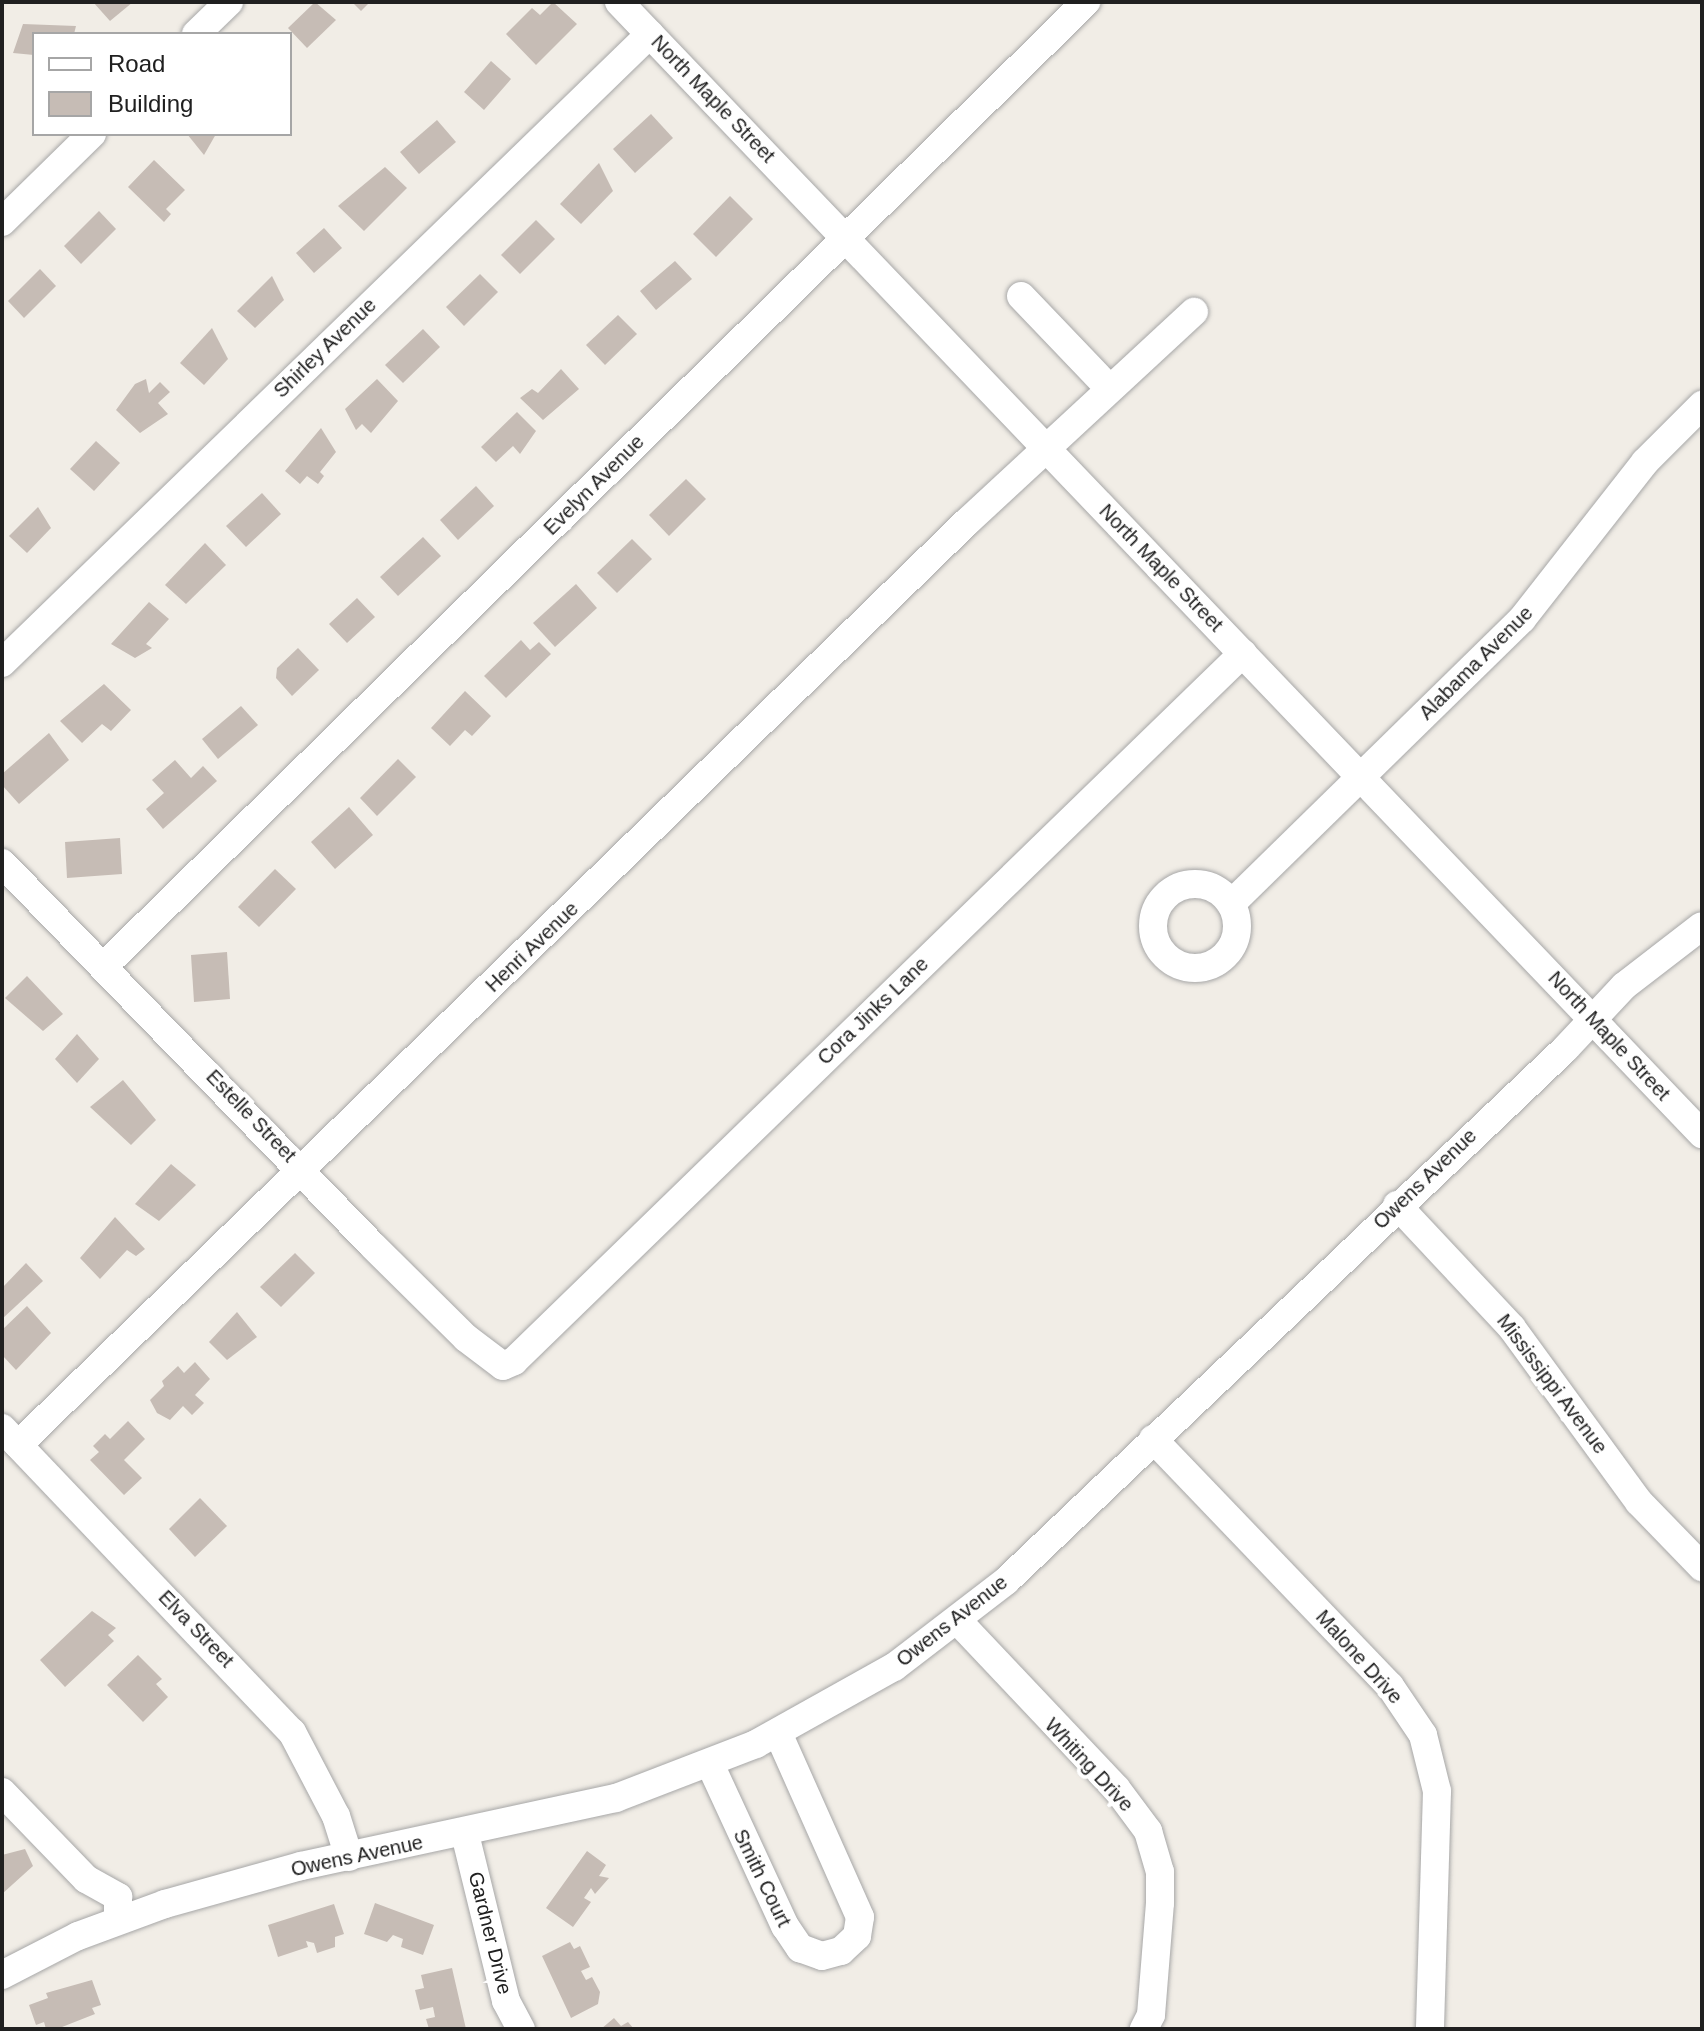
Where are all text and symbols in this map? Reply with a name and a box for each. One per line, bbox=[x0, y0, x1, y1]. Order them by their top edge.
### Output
street label: North Maple Street bbox=[646, 30, 780, 168]
legend bbox=[32, 32, 292, 136]
text: Road bbox=[108, 50, 165, 77]
text: Building bbox=[108, 90, 193, 117]
street label: Shirley Avenue bbox=[268, 293, 382, 403]
street label: Evelyn Avenue bbox=[538, 429, 650, 541]
street label: North Maple Street bbox=[1094, 499, 1228, 637]
street label: Alabama Avenue bbox=[1414, 601, 1538, 725]
street label: Henri Avenue bbox=[480, 896, 584, 998]
street label: Cora Jinks Lane bbox=[813, 952, 933, 1070]
street label: North Maple Street bbox=[1543, 966, 1675, 1106]
street label: Estelle Street bbox=[201, 1065, 301, 1167]
street label: Owens Avenue bbox=[1368, 1123, 1482, 1235]
street label: Mississippi Avenue bbox=[1491, 1309, 1613, 1459]
street label: Owens Avenue bbox=[891, 1570, 1013, 1672]
street label: Elva Street bbox=[153, 1585, 239, 1673]
street label: Malone Drive bbox=[1311, 1605, 1407, 1709]
street label: Whiting Drive bbox=[1040, 1713, 1138, 1817]
street label: Smith Court bbox=[728, 1825, 796, 1931]
street label: Owens Avenue bbox=[288, 1830, 426, 1882]
street label: Gardner Drive bbox=[463, 1869, 517, 1997]

